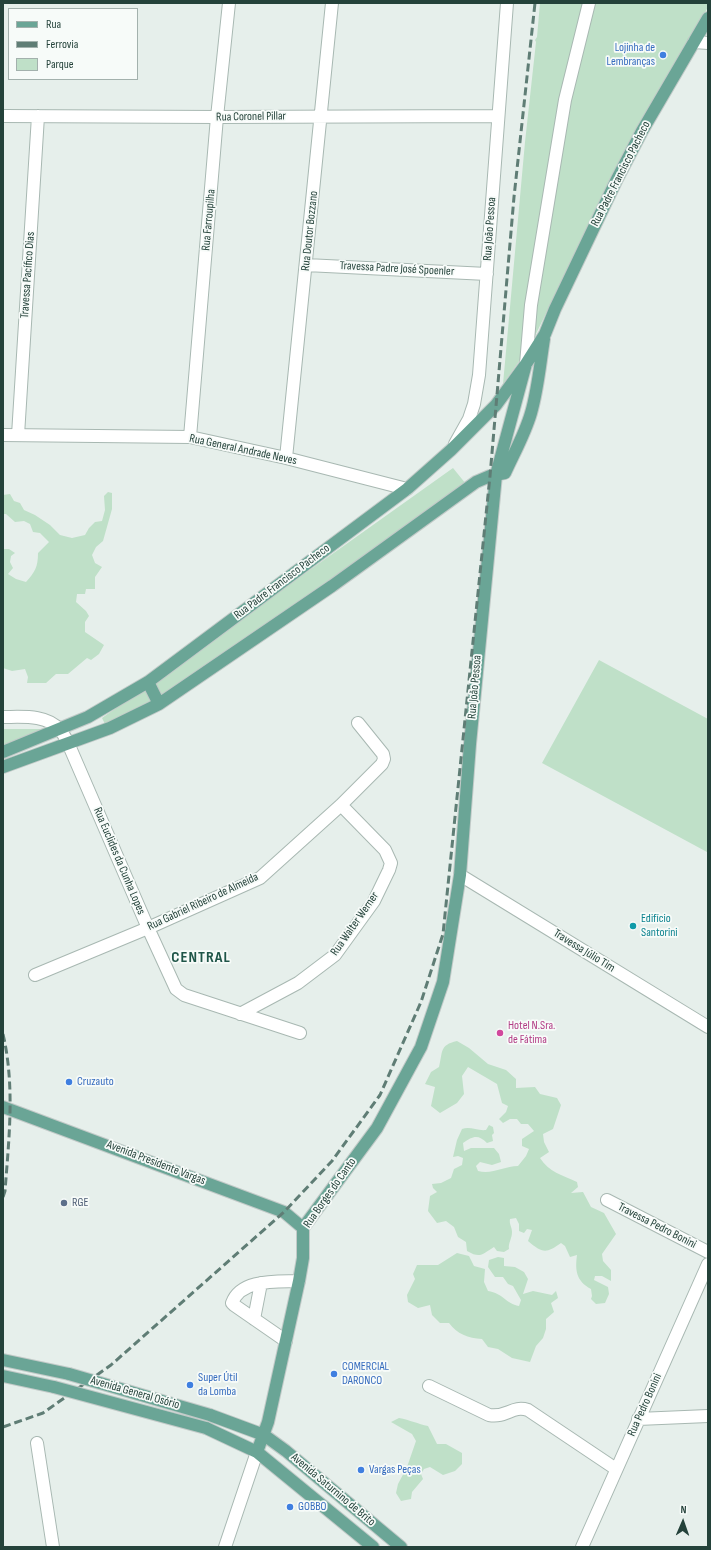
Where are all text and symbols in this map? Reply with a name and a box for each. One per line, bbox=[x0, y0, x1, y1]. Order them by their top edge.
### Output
legend bbox=[8, 8, 138, 80]
text: Rua bbox=[46, 17, 61, 32]
text: Ferrovia bbox=[46, 37, 78, 52]
place label: Lojinha de Lembranças bbox=[607, 41, 655, 69]
marker: Lojinha de Lembranças bbox=[658, 50, 668, 60]
text: Parque bbox=[46, 57, 74, 72]
street label: Rua Coronel Pillar bbox=[216, 109, 286, 125]
street label: Rua Padre Francisco Pacheco bbox=[588, 119, 654, 229]
street label: Rua Farroupilha bbox=[199, 189, 219, 251]
street label: Rua Doutor Bozzano bbox=[299, 190, 321, 272]
street label: Rua João Pessoa bbox=[481, 197, 499, 261]
street label: Travessa Pacífico Dias bbox=[18, 231, 38, 319]
street label: Travessa Padre José Spoenler bbox=[339, 259, 455, 279]
street label: Rua General Andrade Neves bbox=[188, 432, 298, 468]
street label: Rua Padre Francisco Pacheco bbox=[231, 541, 333, 623]
street label: Rua João Pessoa bbox=[465, 655, 485, 719]
street label: Rua Euclides da Cunha Lopes bbox=[90, 805, 148, 917]
street label: Rua Gabriel Ribeiro de Almeida bbox=[145, 870, 261, 934]
street label: Rua Walter Werner bbox=[328, 889, 382, 959]
place label: Edifício Santorini bbox=[641, 912, 678, 940]
marker: Edifício Santorini bbox=[628, 921, 638, 931]
street label: Travessa Júlio Tim bbox=[551, 926, 617, 976]
district label: CENTRAL bbox=[171, 948, 231, 968]
place label: Hotel N.Sra. de Fátima bbox=[508, 1019, 555, 1047]
marker: Hotel N.Sra. de Fátima bbox=[495, 1028, 505, 1038]
place label: Cruzauto bbox=[77, 1075, 114, 1089]
marker: Cruzauto bbox=[64, 1077, 74, 1087]
street label: Avenida Presidente Vargas bbox=[105, 1138, 207, 1188]
street label: Rua Borges do Canto bbox=[301, 1155, 359, 1231]
place label: RGE bbox=[72, 1196, 88, 1210]
marker: RGE bbox=[59, 1198, 69, 1208]
street label: Travessa Pedro Bonini bbox=[615, 1200, 699, 1252]
place label: COMERCIAL DARONCO bbox=[342, 1360, 389, 1388]
marker: COMERCIAL DARONCO bbox=[329, 1369, 339, 1379]
place label: Super Útil da Lomba bbox=[198, 1371, 237, 1399]
street label: Rua Pedro Bonini bbox=[625, 1371, 665, 1439]
street label: Avenida General Osório bbox=[89, 1373, 181, 1413]
marker: Super Útil da Lomba bbox=[185, 1380, 195, 1390]
street label: Avenida Saturnino de Brito bbox=[288, 1450, 378, 1530]
place label: Vargas Peças bbox=[369, 1463, 421, 1477]
marker: Vargas Peças bbox=[356, 1465, 366, 1475]
place label: GOBBO bbox=[298, 1500, 327, 1514]
marker: GOBBO bbox=[285, 1502, 295, 1512]
north arrow bbox=[663, 1502, 703, 1542]
text: N bbox=[680, 1503, 687, 1516]

